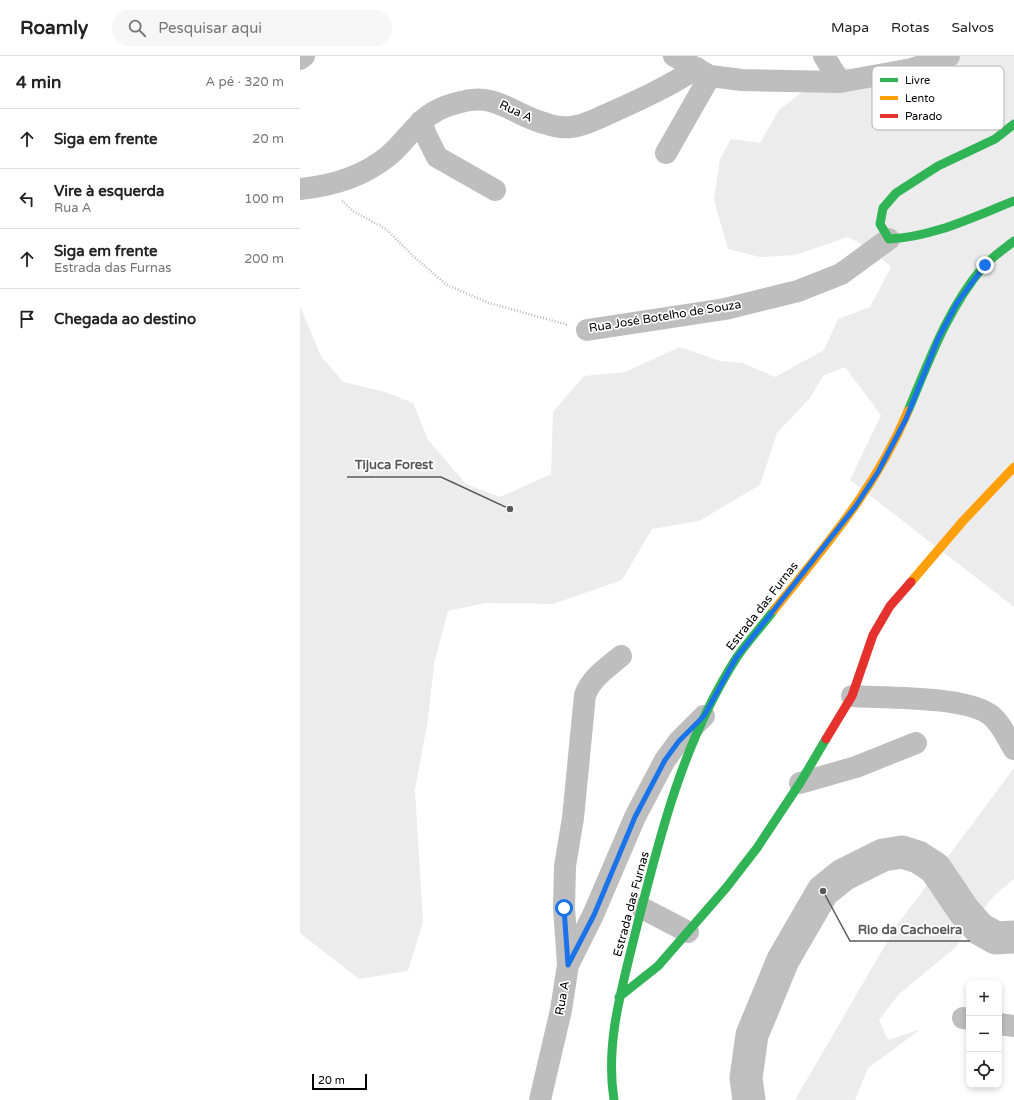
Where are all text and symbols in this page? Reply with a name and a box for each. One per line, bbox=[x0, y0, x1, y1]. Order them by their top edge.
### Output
search box bbox=[112, 10, 392, 46]
text: Roamly bbox=[20, 17, 88, 39]
icon: search bbox=[126, 17, 148, 39]
text: Pesquisar aqui bbox=[158, 19, 262, 37]
text: Mapa bbox=[831, 19, 869, 36]
text: Rotas bbox=[891, 19, 929, 36]
text: Salvos bbox=[951, 19, 994, 36]
legend bbox=[872, 66, 1004, 130]
text: 4 min bbox=[16, 72, 61, 93]
text: A pé · 320 m bbox=[205, 74, 284, 90]
text: Livre bbox=[905, 74, 930, 87]
text: Lento bbox=[905, 92, 935, 105]
street label: Rua A bbox=[497, 97, 535, 125]
text: Parado bbox=[905, 110, 943, 123]
icon: ahead bbox=[16, 128, 38, 150]
text: Siga em frente bbox=[54, 130, 158, 148]
text: 20 m bbox=[252, 131, 284, 147]
text: Vire à esquerda bbox=[54, 182, 164, 200]
icon: left bbox=[16, 188, 38, 210]
text: 100 m bbox=[244, 191, 284, 207]
text: Rua A bbox=[54, 200, 92, 216]
text: Siga em frente bbox=[54, 242, 158, 260]
icon: ahead bbox=[16, 248, 38, 270]
text: 200 m bbox=[244, 251, 284, 267]
route end bbox=[976, 256, 994, 274]
text: Estrada das Furnas bbox=[54, 260, 171, 276]
street label: Rua José Botelho de Souza bbox=[588, 297, 742, 335]
icon: arrive bbox=[16, 308, 38, 330]
text: Chegada ao destino bbox=[54, 310, 196, 328]
callout: Tijuca Forest bbox=[347, 452, 441, 477]
text: Tijuca Forest bbox=[354, 457, 433, 473]
street label: Estrada das Furnas bbox=[723, 559, 801, 653]
street label: Estrada das Furnas bbox=[610, 850, 652, 958]
route start bbox=[555, 899, 573, 917]
callout: Rio da Cachoeira bbox=[850, 916, 970, 941]
text: Rio da Cachoeira bbox=[858, 922, 962, 938]
street label: Rua A bbox=[552, 980, 572, 1016]
map controls bbox=[966, 980, 1002, 1088]
button: + bbox=[966, 980, 1002, 1016]
button: − bbox=[966, 1016, 1002, 1052]
button: locate bbox=[966, 1052, 1002, 1088]
scale bar bbox=[312, 1072, 367, 1091]
text: 20 m bbox=[318, 1074, 345, 1087]

